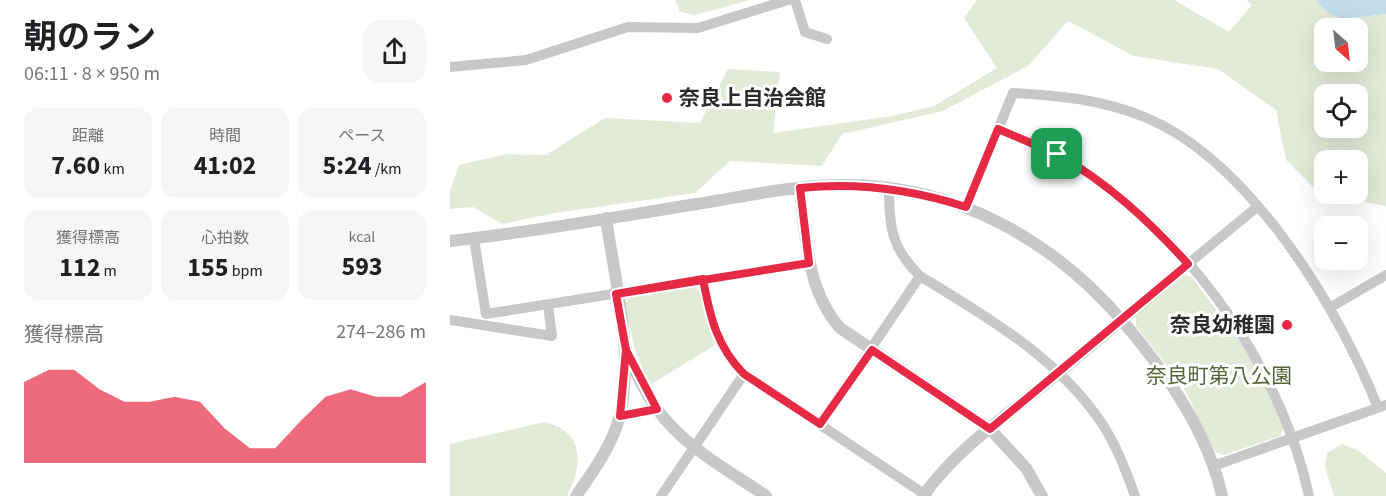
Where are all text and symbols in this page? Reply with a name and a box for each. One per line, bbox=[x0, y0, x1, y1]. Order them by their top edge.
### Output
text: 朝のラン bbox=[24, 14, 156, 61]
north arrow bbox=[1314, 18, 1368, 72]
map controls bbox=[1314, 18, 1368, 270]
button: share bbox=[363, 20, 426, 83]
text: 06:11 · 8 × 950 m bbox=[24, 60, 160, 88]
place label: 奈良上自治会館 bbox=[679, 83, 826, 113]
button: locate bbox=[1314, 84, 1368, 138]
marker: 奈良上自治会館 bbox=[660, 91, 674, 105]
text: 距離 bbox=[72, 125, 104, 147]
text: 時間 bbox=[209, 125, 241, 147]
text: ペース bbox=[338, 125, 386, 147]
pin bbox=[1031, 128, 1082, 179]
icon: arrive bbox=[1040, 137, 1073, 170]
text: 7.60 bbox=[51, 147, 100, 184]
text: 41:02 bbox=[194, 147, 256, 184]
text: 5:24 bbox=[323, 147, 372, 184]
button: + bbox=[1314, 150, 1368, 204]
text: km bbox=[100, 158, 125, 180]
text: /km bbox=[372, 158, 401, 180]
button: − bbox=[1314, 216, 1368, 270]
text: kcal bbox=[349, 226, 375, 248]
text: 獲得標高 bbox=[56, 227, 120, 249]
text: 心拍数 bbox=[201, 227, 249, 249]
text: 593 bbox=[341, 248, 383, 285]
text: 112 bbox=[59, 249, 100, 286]
text: 155 bbox=[187, 249, 228, 286]
text: m bbox=[100, 260, 117, 282]
text: bpm bbox=[228, 260, 263, 282]
place label: 奈良幼稚園 bbox=[1170, 310, 1275, 340]
text: 274–286 m bbox=[336, 318, 426, 346]
marker: 奈良幼稚園 bbox=[1280, 318, 1294, 332]
text: 獲得標高 bbox=[24, 321, 104, 349]
park label: 奈良町第八公園 bbox=[1146, 361, 1293, 391]

